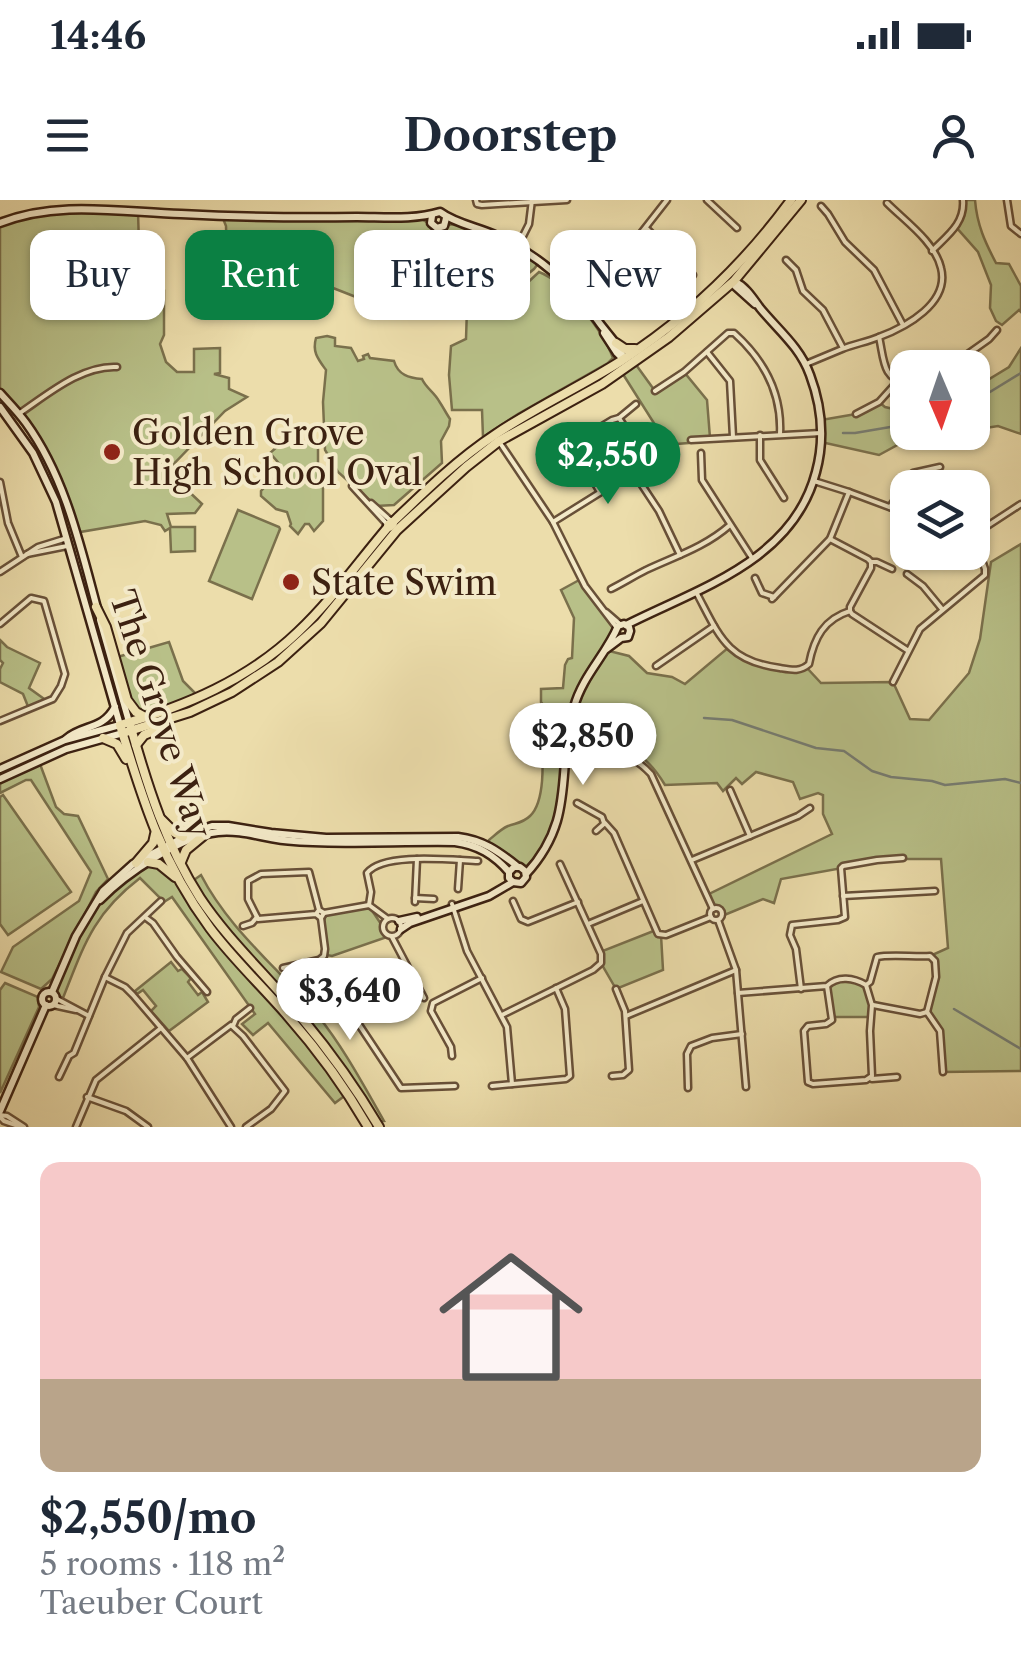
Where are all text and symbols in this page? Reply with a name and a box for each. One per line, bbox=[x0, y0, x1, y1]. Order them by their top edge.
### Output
text: 14:46 bbox=[50, 12, 146, 59]
text: Doorstep bbox=[403, 107, 618, 163]
icon: menu bbox=[40, 108, 95, 163]
icon: person bbox=[926, 108, 981, 163]
chip: Buy bbox=[30, 230, 165, 320]
chip: Rent bbox=[185, 230, 334, 320]
chip: Filters bbox=[354, 230, 530, 320]
chip: New bbox=[550, 230, 696, 320]
north arrow bbox=[890, 350, 990, 450]
map controls bbox=[890, 350, 990, 570]
place label: Golden Grove High School Oval bbox=[132, 411, 422, 494]
pin: $2,550 bbox=[527, 422, 689, 507]
text: $2,550 bbox=[557, 435, 659, 474]
marker: Golden Grove High School Oval bbox=[101, 441, 123, 463]
button: layers bbox=[890, 470, 990, 570]
place label: State Swim bbox=[311, 561, 497, 604]
marker: State Swim bbox=[280, 571, 302, 593]
street label: The Grove Way bbox=[101, 585, 221, 844]
pin: $2,850 bbox=[502, 703, 664, 788]
text: $2,850 bbox=[531, 716, 635, 755]
pin: $3,640 bbox=[269, 958, 431, 1043]
text: $3,640 bbox=[298, 971, 402, 1010]
icon: home bbox=[421, 1227, 601, 1407]
text: $2,550/mo bbox=[40, 1492, 257, 1544]
text: 5 rooms · 118 m² bbox=[40, 1544, 285, 1583]
text: Taeuber Court bbox=[40, 1583, 263, 1622]

